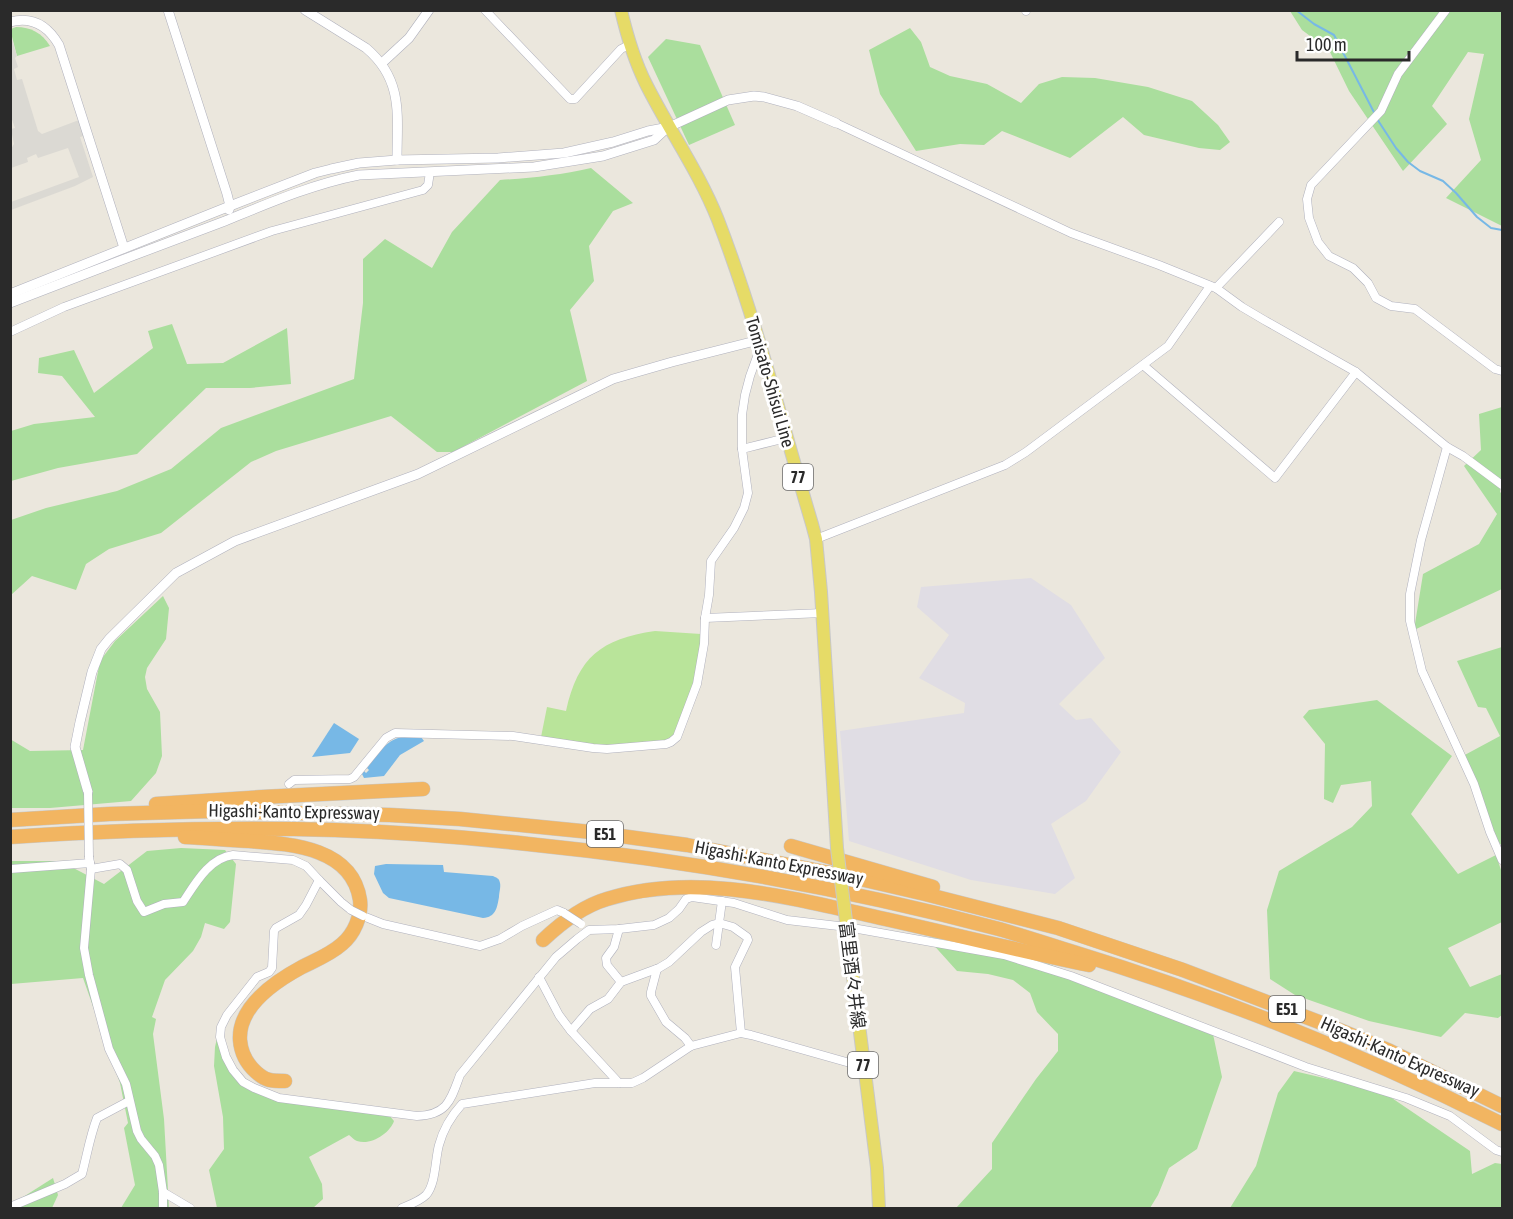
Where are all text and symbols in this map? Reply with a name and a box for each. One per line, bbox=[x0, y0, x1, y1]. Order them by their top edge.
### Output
scale bar bbox=[1297, 24, 1410, 62]
text: 100 m bbox=[1306, 34, 1347, 55]
street label: Tomisato-Shisui Line bbox=[742, 314, 799, 450]
road number: 77 bbox=[783, 464, 813, 490]
street label: Higashi-Kanto Expressway bbox=[208, 800, 380, 823]
road number: E51 bbox=[587, 821, 623, 847]
street label: Higashi-Kanto Expressway bbox=[693, 836, 865, 889]
street label: 富里酒々井線 bbox=[835, 920, 869, 1030]
road number: E51 bbox=[1269, 996, 1305, 1022]
street label: Higashi-Kanto Expressway bbox=[1318, 1012, 1483, 1101]
road number: 77 bbox=[848, 1052, 878, 1078]

